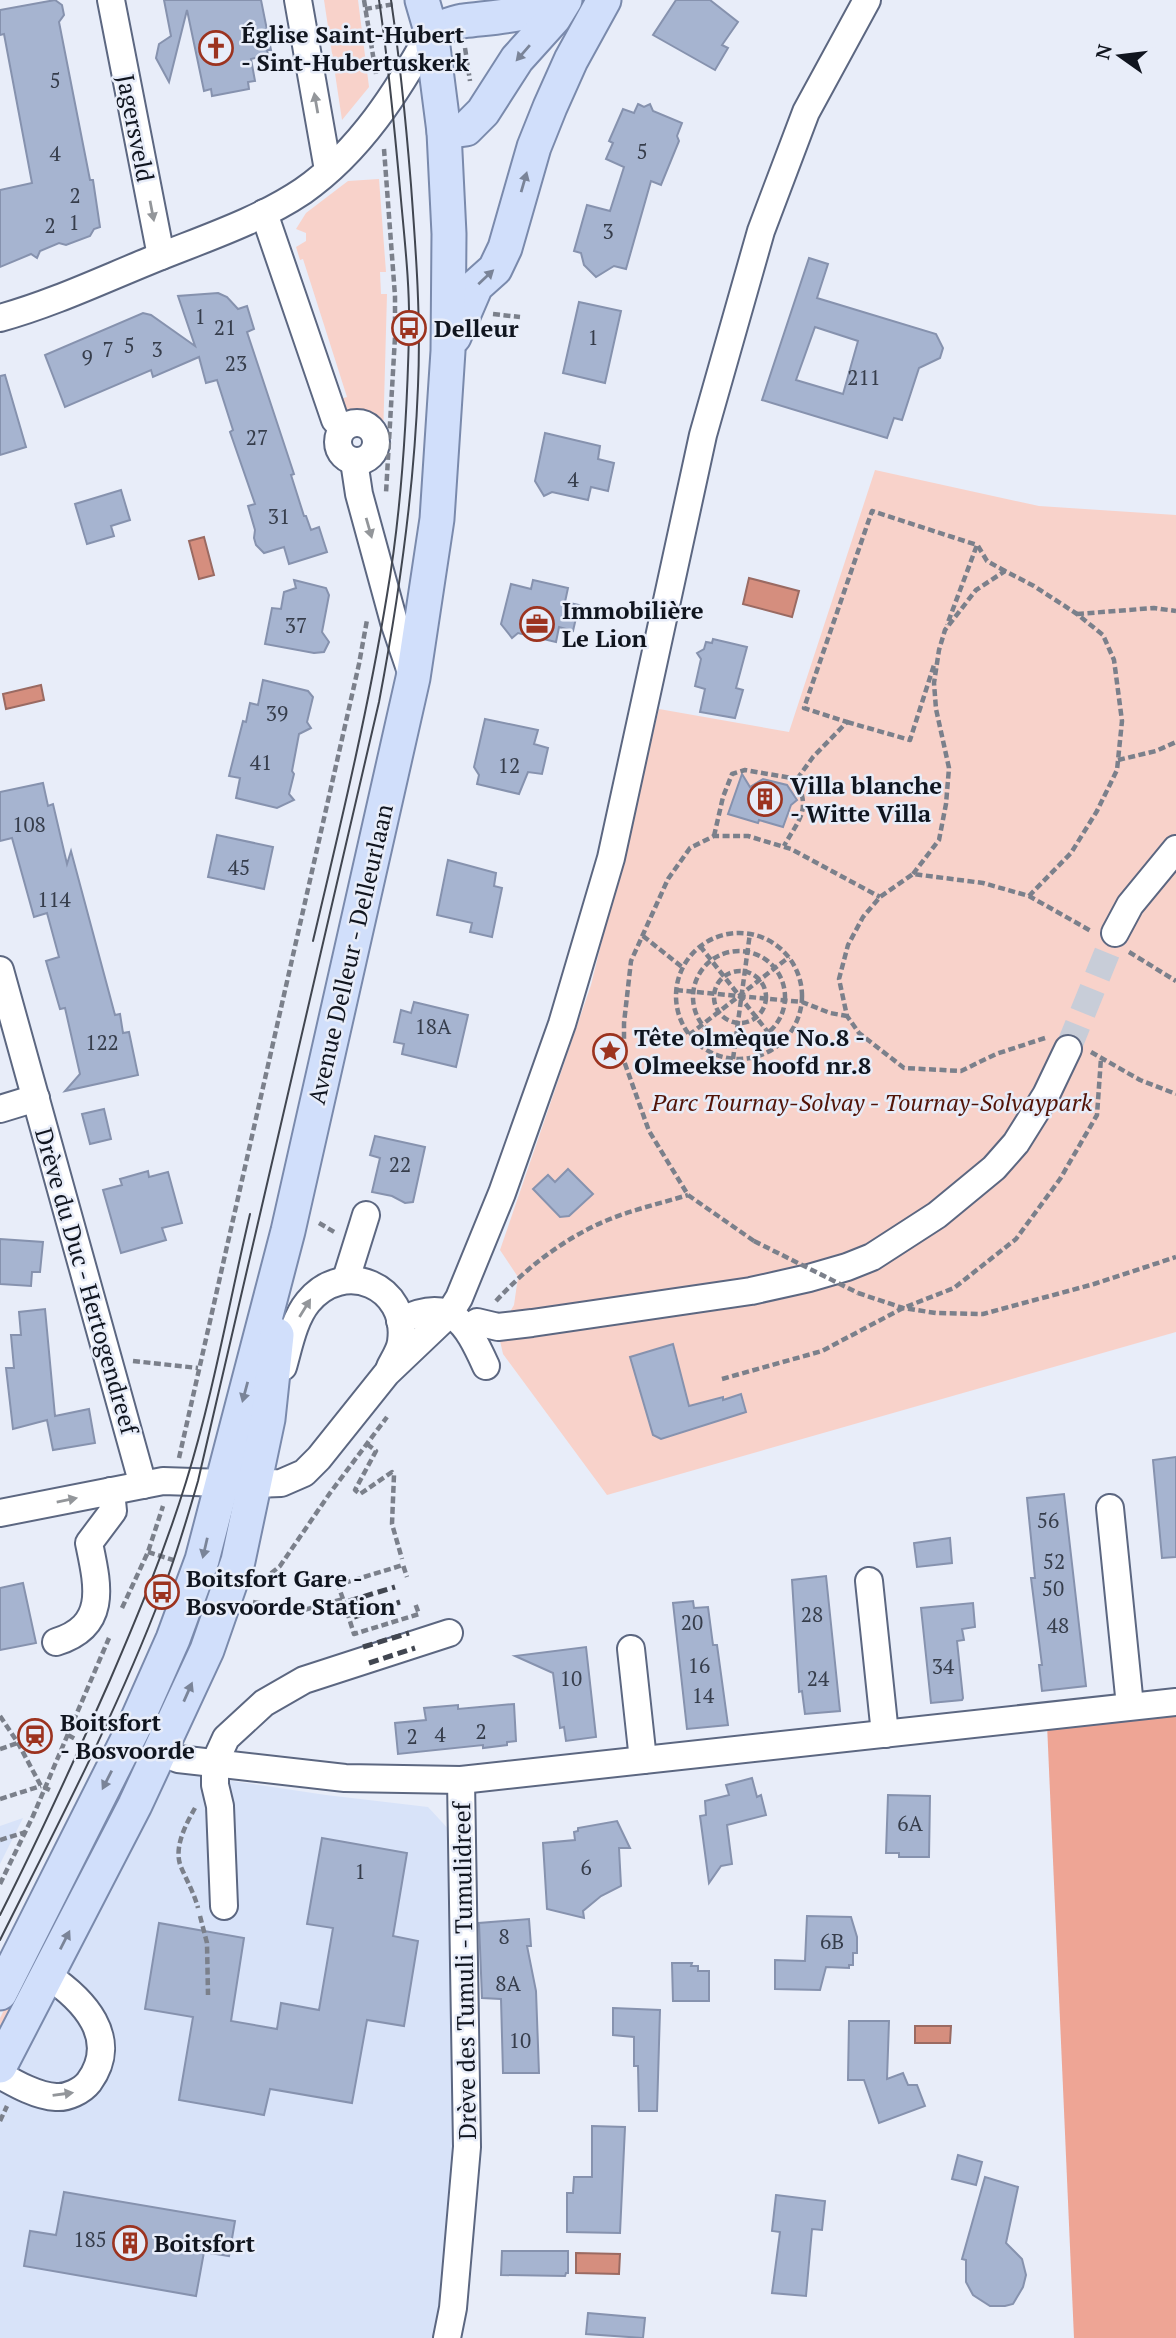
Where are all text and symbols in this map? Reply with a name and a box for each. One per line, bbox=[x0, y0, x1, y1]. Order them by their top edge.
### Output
place label: Église Saint-Hubert - Sint-Hubertuskerk bbox=[241, 18, 469, 78]
north arrow bbox=[1085, 21, 1155, 91]
church icon: Église Saint-Hubert - Sint-Hubertuskerk bbox=[197, 29, 235, 67]
text: N bbox=[1089, 41, 1117, 62]
one-way arrow bbox=[515, 44, 531, 62]
house number: 5 bbox=[49, 66, 61, 94]
street label: Jagersveld bbox=[110, 71, 162, 185]
one-way arrow bbox=[310, 92, 321, 114]
house number: 5 bbox=[636, 137, 648, 165]
house number: 4 bbox=[49, 139, 61, 167]
one-way arrow bbox=[519, 171, 529, 192]
house number: 2 bbox=[69, 181, 81, 209]
one-way arrow bbox=[147, 200, 158, 222]
house number: 1 bbox=[68, 208, 80, 236]
house number: 2 bbox=[44, 211, 56, 239]
house number: 3 bbox=[602, 217, 614, 245]
one-way arrow bbox=[477, 269, 495, 285]
house number: 1 bbox=[194, 302, 206, 330]
bus stop icon: Delleur bbox=[390, 309, 428, 347]
place label: Delleur bbox=[434, 312, 519, 344]
house number: 21 bbox=[214, 313, 236, 341]
house number: 1 bbox=[587, 323, 599, 351]
house number: 5 bbox=[123, 331, 135, 359]
house number: 7 bbox=[102, 335, 114, 363]
house number: 3 bbox=[151, 335, 163, 363]
house number: 9 bbox=[81, 343, 93, 371]
house number: 23 bbox=[225, 349, 247, 377]
house number: 211 bbox=[847, 363, 881, 391]
house number: 27 bbox=[246, 423, 268, 451]
house number: 4 bbox=[567, 465, 579, 493]
house number: 31 bbox=[268, 502, 290, 530]
one-way arrow bbox=[364, 517, 374, 538]
place label: Immobilière Le Lion bbox=[562, 594, 704, 654]
office icon: Immobilière Le Lion bbox=[518, 605, 556, 643]
house number: 37 bbox=[285, 611, 307, 639]
house number: 39 bbox=[266, 699, 288, 727]
house number: 41 bbox=[250, 748, 272, 776]
house number: 12 bbox=[498, 751, 520, 779]
place label: Villa blanche - Witte Villa bbox=[790, 769, 942, 829]
building icon: Villa blanche - Witte Villa bbox=[746, 780, 784, 818]
street label: Avenue Delleur - Delleurlaan bbox=[300, 801, 400, 1107]
house number: 108 bbox=[12, 810, 46, 838]
house number: 45 bbox=[228, 853, 250, 881]
house number: 114 bbox=[37, 885, 72, 913]
house number: 18A bbox=[415, 1012, 452, 1040]
place label: Tête olmèque No.8 - Olmeekse hoofd nr.8 bbox=[634, 1021, 871, 1081]
house number: 122 bbox=[85, 1028, 119, 1056]
place icon: Tête olmèque No.8 - Olmeekse hoofd nr.8 bbox=[591, 1032, 629, 1070]
park label: Parc Tournay-Solvay - Tournay-Solvaypark bbox=[651, 1086, 1093, 1118]
street label: Drève du Duc - Hertogendreef bbox=[28, 1124, 147, 1440]
house number: 22 bbox=[389, 1150, 411, 1178]
one-way arrow bbox=[299, 1299, 312, 1318]
one-way arrow bbox=[239, 1381, 250, 1403]
one-way arrow bbox=[56, 1494, 78, 1505]
house number: 56 bbox=[1037, 1506, 1059, 1534]
one-way arrow bbox=[199, 1537, 210, 1559]
house number: 52 bbox=[1043, 1547, 1065, 1575]
place label: Boitsfort Gare - Bosvoorde Station bbox=[186, 1562, 396, 1622]
bus stop icon: Boitsfort Gare - Bosvoorde Station bbox=[143, 1573, 181, 1611]
house number: 50 bbox=[1042, 1574, 1064, 1602]
house number: 28 bbox=[801, 1600, 823, 1628]
house number: 20 bbox=[681, 1608, 703, 1636]
house number: 48 bbox=[1047, 1611, 1069, 1639]
house number: 16 bbox=[688, 1651, 710, 1679]
house number: 34 bbox=[932, 1652, 955, 1680]
house number: 10 bbox=[560, 1664, 582, 1692]
house number: 24 bbox=[807, 1664, 830, 1692]
house number: 14 bbox=[692, 1681, 715, 1709]
one-way arrow bbox=[182, 1682, 194, 1702]
place label: Boitsfort - Bosvoorde bbox=[60, 1706, 195, 1766]
station icon: Boitsfort - Bosvoorde bbox=[16, 1717, 54, 1755]
house number: 2 bbox=[475, 1717, 487, 1745]
house number: 4 bbox=[434, 1720, 446, 1748]
house number: 2 bbox=[406, 1722, 418, 1750]
one-way arrow bbox=[101, 1770, 113, 1790]
street label: Drève des Tumuli - Tumulidreef bbox=[445, 1800, 483, 2140]
house number: 6A bbox=[897, 1809, 923, 1837]
house number: 6 bbox=[580, 1853, 592, 1881]
house number: 1 bbox=[354, 1857, 366, 1885]
house number: 8 bbox=[498, 1922, 510, 1950]
house number: 6B bbox=[820, 1927, 844, 1955]
one-way arrow bbox=[60, 1930, 71, 1950]
house number: 8A bbox=[495, 1969, 521, 1997]
house number: 10 bbox=[509, 2026, 531, 2054]
one-way arrow bbox=[53, 2088, 75, 2099]
building icon: Boitsfort bbox=[111, 2224, 149, 2262]
house number: 185 bbox=[73, 2225, 107, 2253]
place label: Boitsfort bbox=[154, 2227, 255, 2259]

